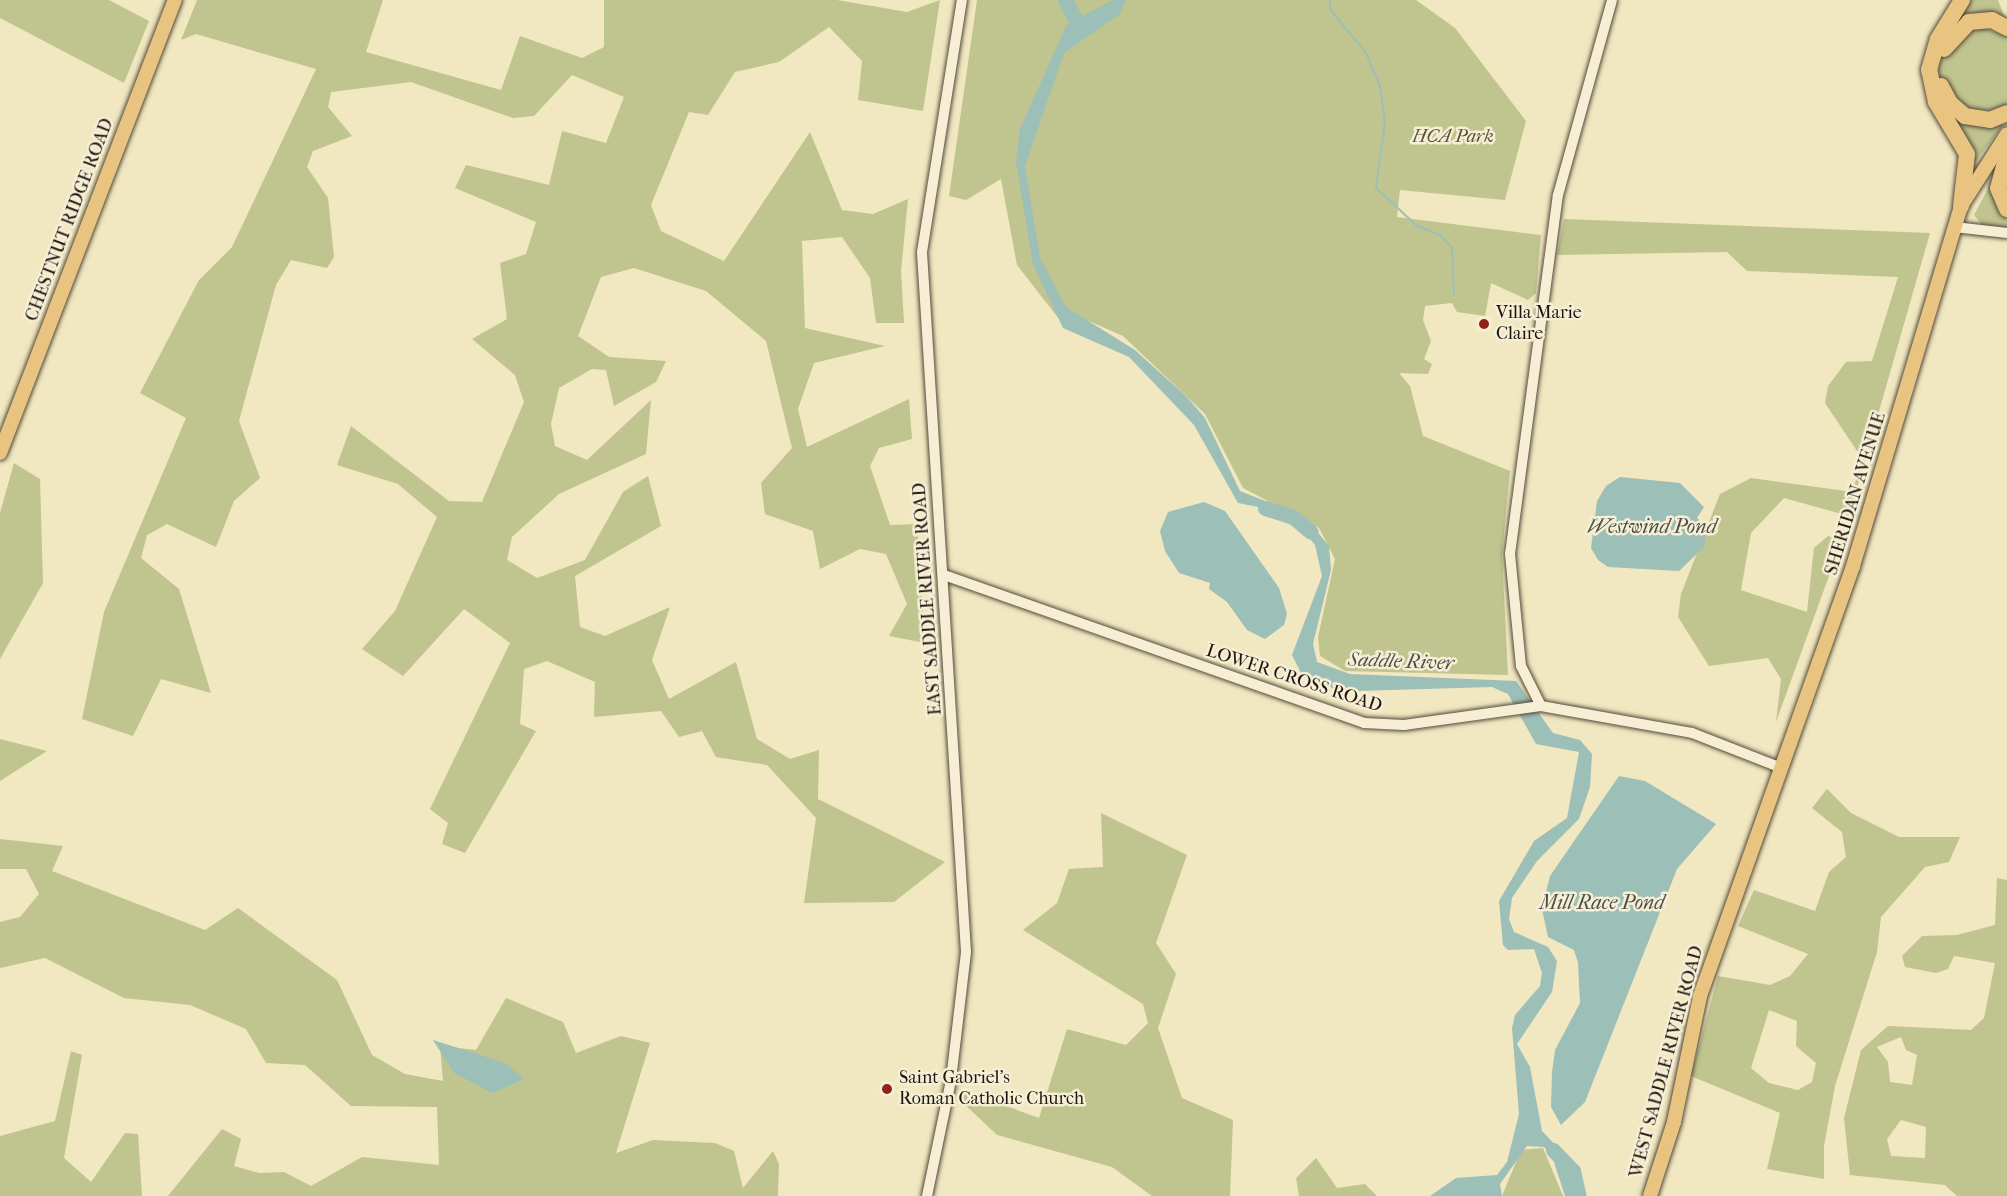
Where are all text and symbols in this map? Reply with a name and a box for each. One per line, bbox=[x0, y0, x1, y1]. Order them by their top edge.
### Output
street label: CHESTNUT RIDGE ROAD bbox=[21, 116, 119, 324]
park label: HCA Park bbox=[1412, 126, 1494, 148]
place label: Villa Marie Claire bbox=[1496, 303, 1582, 346]
marker: Villa Marie Claire bbox=[1477, 317, 1491, 331]
street label: SHERIDAN AVENUE bbox=[1821, 410, 1891, 578]
street label: EAST SADDLE RIVER ROAD bbox=[909, 482, 947, 716]
water label: Westwind Pond bbox=[1587, 514, 1717, 538]
street label: LOWER CROSS ROAD bbox=[1203, 640, 1385, 718]
water label: Saddle River bbox=[1348, 647, 1454, 675]
water label: Mill Race Pond bbox=[1540, 890, 1664, 914]
street label: WEST SADDLE RIVER ROAD bbox=[1626, 944, 1708, 1180]
place label: Saint Gabriel's Roman Catholic Church bbox=[899, 1068, 1084, 1110]
marker: Saint Gabriel's Roman Catholic Church bbox=[880, 1082, 894, 1096]

